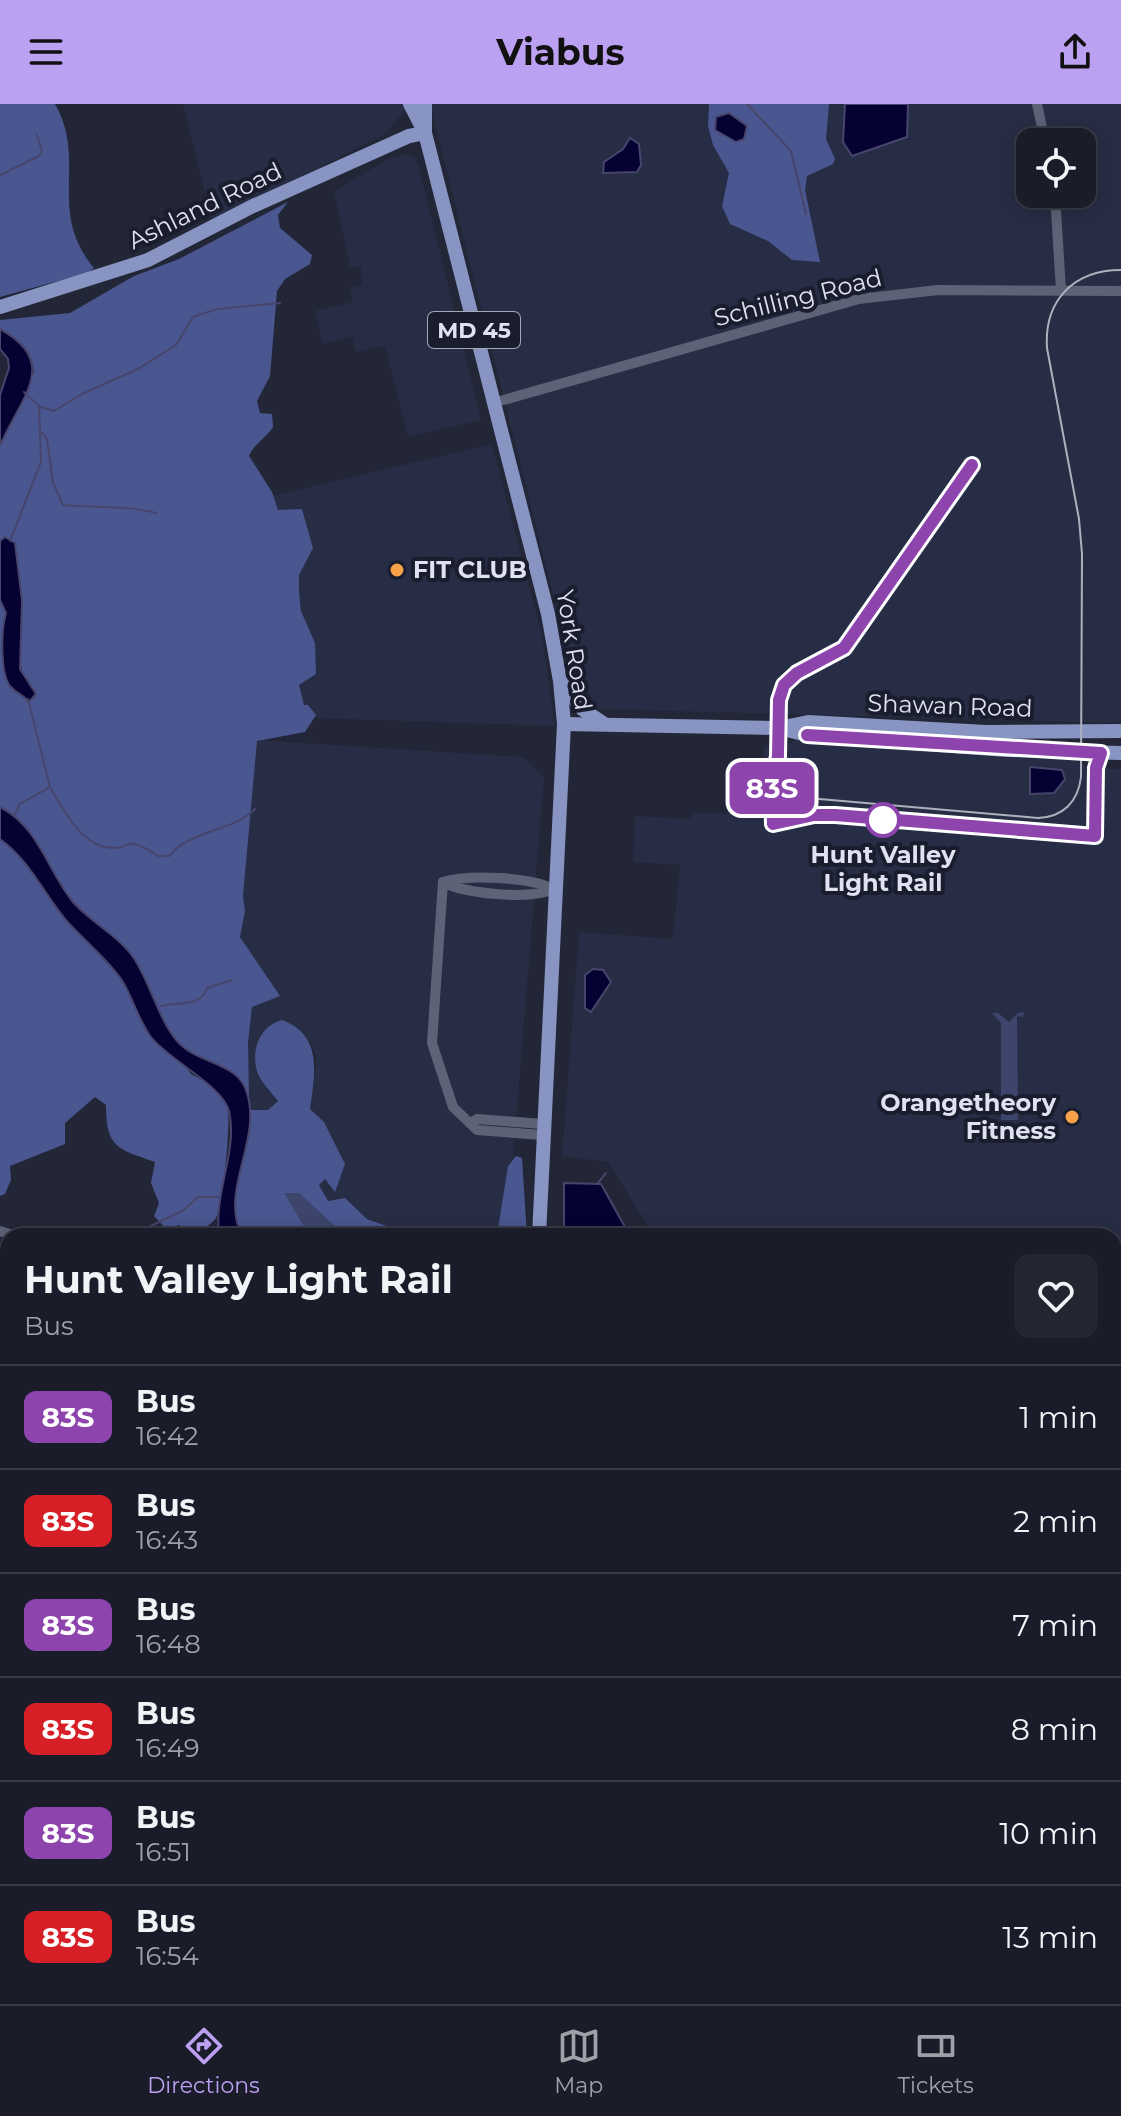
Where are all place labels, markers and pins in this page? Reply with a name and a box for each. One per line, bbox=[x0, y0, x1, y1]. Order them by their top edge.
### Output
place label: FIT CLUB bbox=[413, 555, 527, 584]
marker: FIT CLUB bbox=[388, 561, 406, 579]
marker: Hunt Valley Light Rail bbox=[866, 803, 900, 837]
place label: Hunt Valley Light Rail bbox=[810, 840, 956, 897]
place label: Orangetheory Fitness bbox=[880, 1088, 1057, 1145]
marker: Orangetheory Fitness bbox=[1063, 1108, 1081, 1126]

